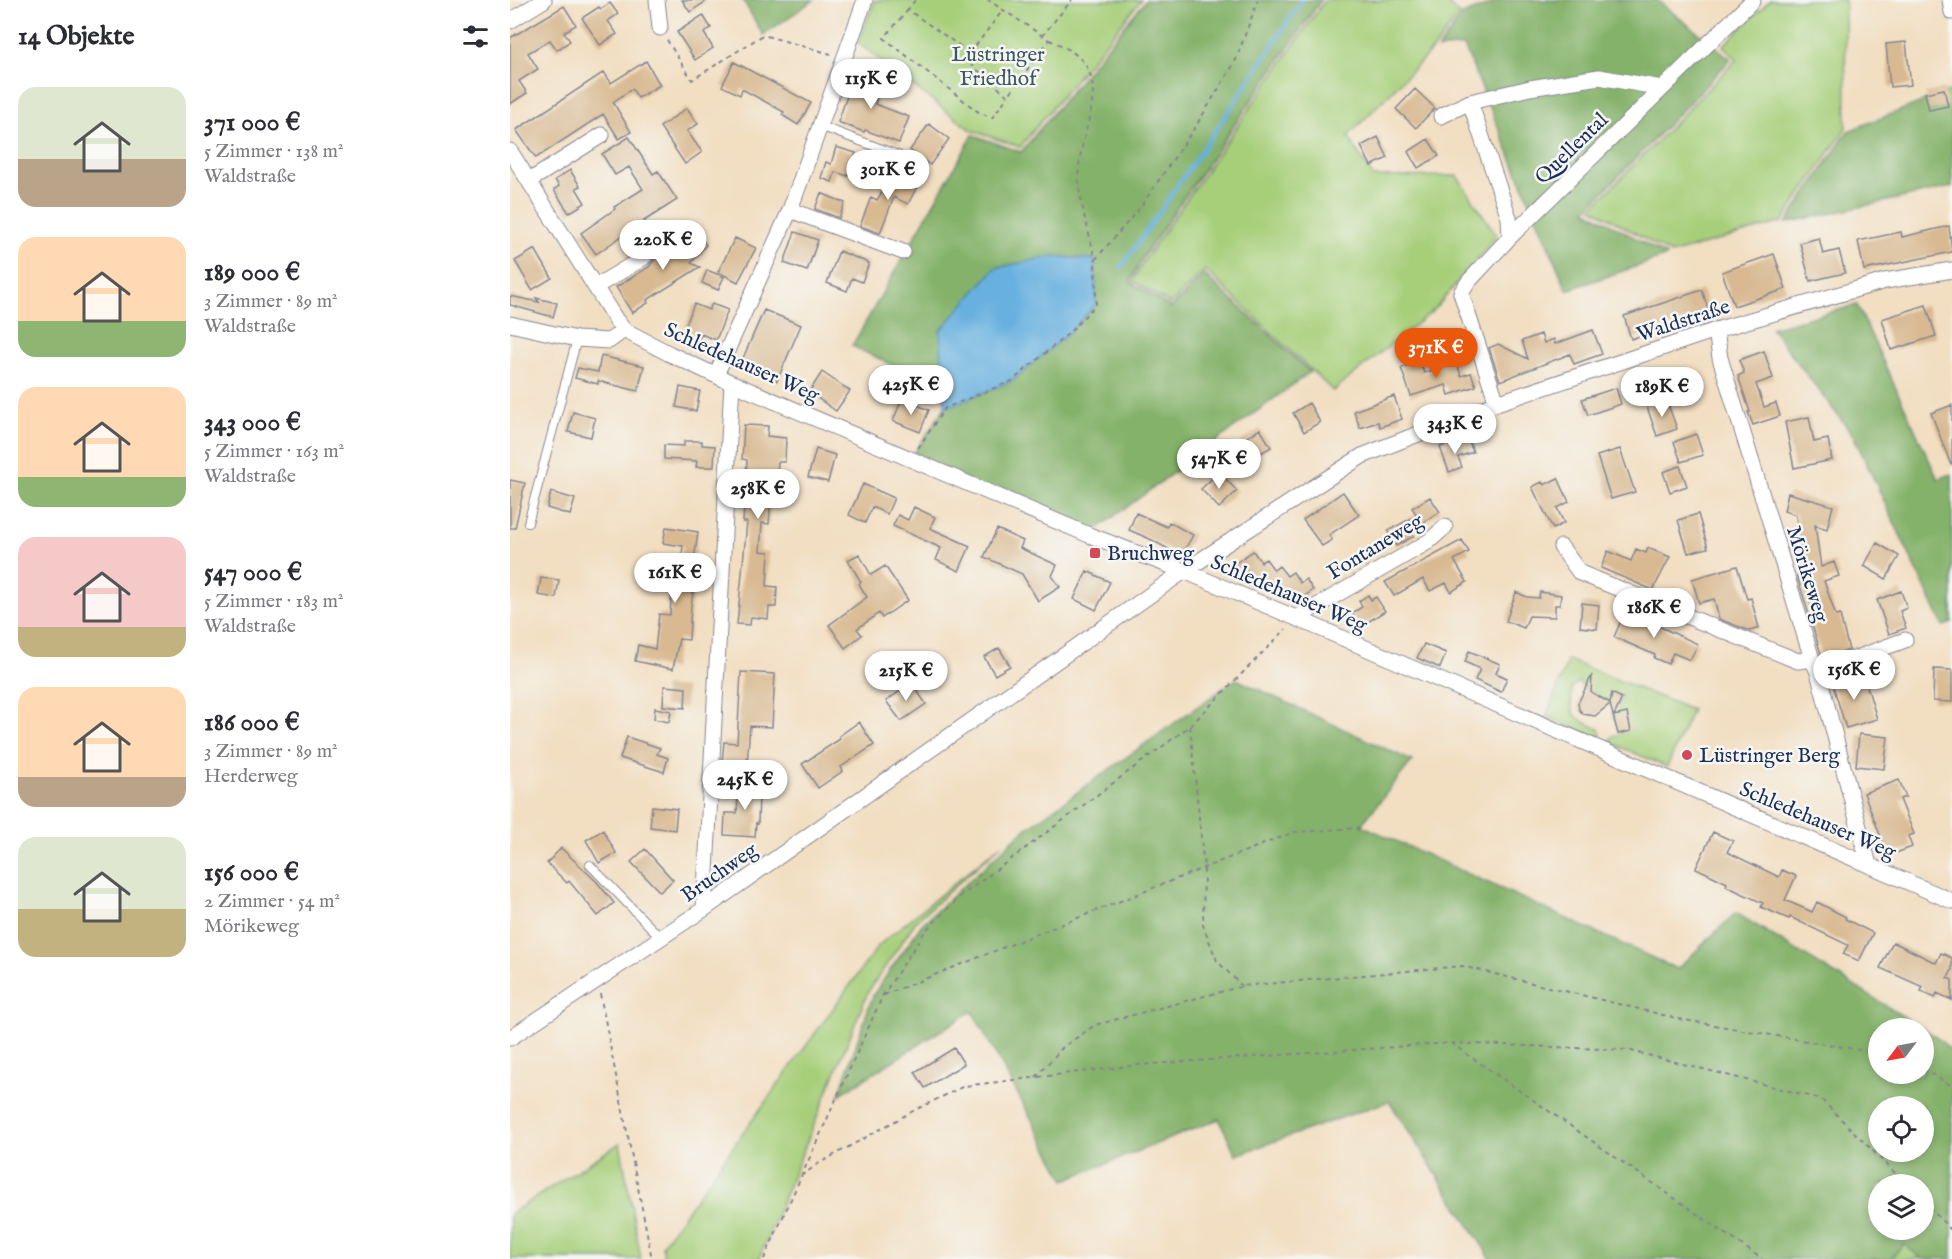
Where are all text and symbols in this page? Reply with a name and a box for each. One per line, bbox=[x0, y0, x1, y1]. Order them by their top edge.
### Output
text: 14 Objekte bbox=[18, 20, 134, 53]
icon: filters bbox=[459, 20, 492, 53]
park label: Lüstringer Friedhof bbox=[951, 42, 1045, 93]
pin: 115K € bbox=[822, 59, 920, 110]
text: 115K € bbox=[845, 66, 897, 91]
text: 371 000 € bbox=[204, 106, 300, 139]
street label: Quellental bbox=[1530, 107, 1615, 191]
icon: home bbox=[66, 111, 138, 183]
text: 5 Zimmer · 138 m² bbox=[204, 139, 344, 164]
pin: 301K € bbox=[839, 150, 937, 201]
text: 301K € bbox=[860, 157, 916, 182]
text: Waldstraße bbox=[204, 164, 296, 189]
pin: 220K € bbox=[614, 220, 712, 271]
text: 220K € bbox=[633, 227, 693, 252]
text: 189 000 € bbox=[204, 256, 300, 289]
icon: home bbox=[66, 261, 138, 333]
text: 3 Zimmer · 89 m² bbox=[204, 289, 338, 314]
street label: Waldstraße bbox=[1633, 294, 1734, 349]
text: Waldstraße bbox=[204, 314, 296, 339]
street label: Schledehauser Weg bbox=[659, 317, 824, 410]
pin: 371K € bbox=[1387, 328, 1485, 379]
text: 371K € bbox=[1409, 335, 1463, 360]
pin: 425K € bbox=[862, 365, 960, 416]
pin: 189K € bbox=[1613, 367, 1711, 418]
text: 425K € bbox=[883, 372, 939, 397]
text: 189K € bbox=[1635, 374, 1689, 399]
pin: 343K € bbox=[1406, 404, 1504, 455]
text: 343 000 € bbox=[204, 406, 301, 439]
icon: home bbox=[66, 411, 138, 483]
text: 343K € bbox=[1427, 411, 1483, 436]
text: 5 Zimmer · 163 m² bbox=[204, 439, 344, 464]
pin: 547K € bbox=[1170, 439, 1268, 490]
text: 547K € bbox=[1191, 446, 1247, 471]
text: Waldstraße bbox=[204, 464, 296, 489]
pin: 258K € bbox=[709, 469, 807, 520]
text: 258K € bbox=[731, 476, 785, 501]
street label: Fontaneweg bbox=[1323, 508, 1429, 587]
street label: Mörikeweg bbox=[1779, 523, 1834, 627]
place label: Bruchweg bbox=[1107, 541, 1195, 568]
marker: Bruchweg bbox=[1088, 546, 1102, 560]
street label: Schledehauser Weg bbox=[1206, 549, 1371, 640]
pin: 161K € bbox=[626, 553, 724, 604]
text: 547 000 € bbox=[204, 556, 302, 589]
text: 161K € bbox=[648, 560, 702, 585]
icon: home bbox=[66, 561, 138, 633]
pin: 186K € bbox=[1605, 588, 1703, 639]
text: 5 Zimmer · 183 m² bbox=[204, 589, 344, 614]
text: 186K € bbox=[1627, 595, 1681, 620]
text: Waldstraße bbox=[204, 614, 296, 639]
pin: 156K € bbox=[1805, 650, 1903, 701]
pin: 215K € bbox=[857, 651, 955, 702]
text: 156K € bbox=[1827, 657, 1881, 682]
text: 215K € bbox=[879, 658, 933, 683]
text: 186 000 € bbox=[204, 706, 300, 739]
icon: home bbox=[66, 711, 138, 783]
text: 3 Zimmer · 89 m² bbox=[204, 739, 338, 764]
place label: Lüstringer Berg bbox=[1699, 743, 1840, 770]
marker: Lüstringer Berg bbox=[1680, 748, 1694, 762]
pin: 245K € bbox=[696, 760, 794, 811]
text: Herderweg bbox=[204, 764, 298, 789]
text: 245K € bbox=[717, 767, 773, 792]
street label: Schledehauser Weg bbox=[1735, 776, 1900, 867]
street label: Bruchweg bbox=[676, 837, 764, 909]
text: 156 000 € bbox=[204, 856, 299, 889]
icon: home bbox=[66, 861, 138, 933]
text: 2 Zimmer · 54 m² bbox=[204, 889, 340, 914]
text: Mörikeweg bbox=[204, 914, 299, 939]
north arrow bbox=[1868, 1018, 1934, 1084]
map controls bbox=[1868, 1018, 1934, 1240]
button: locate bbox=[1868, 1096, 1934, 1162]
button: layers bbox=[1868, 1174, 1934, 1240]

